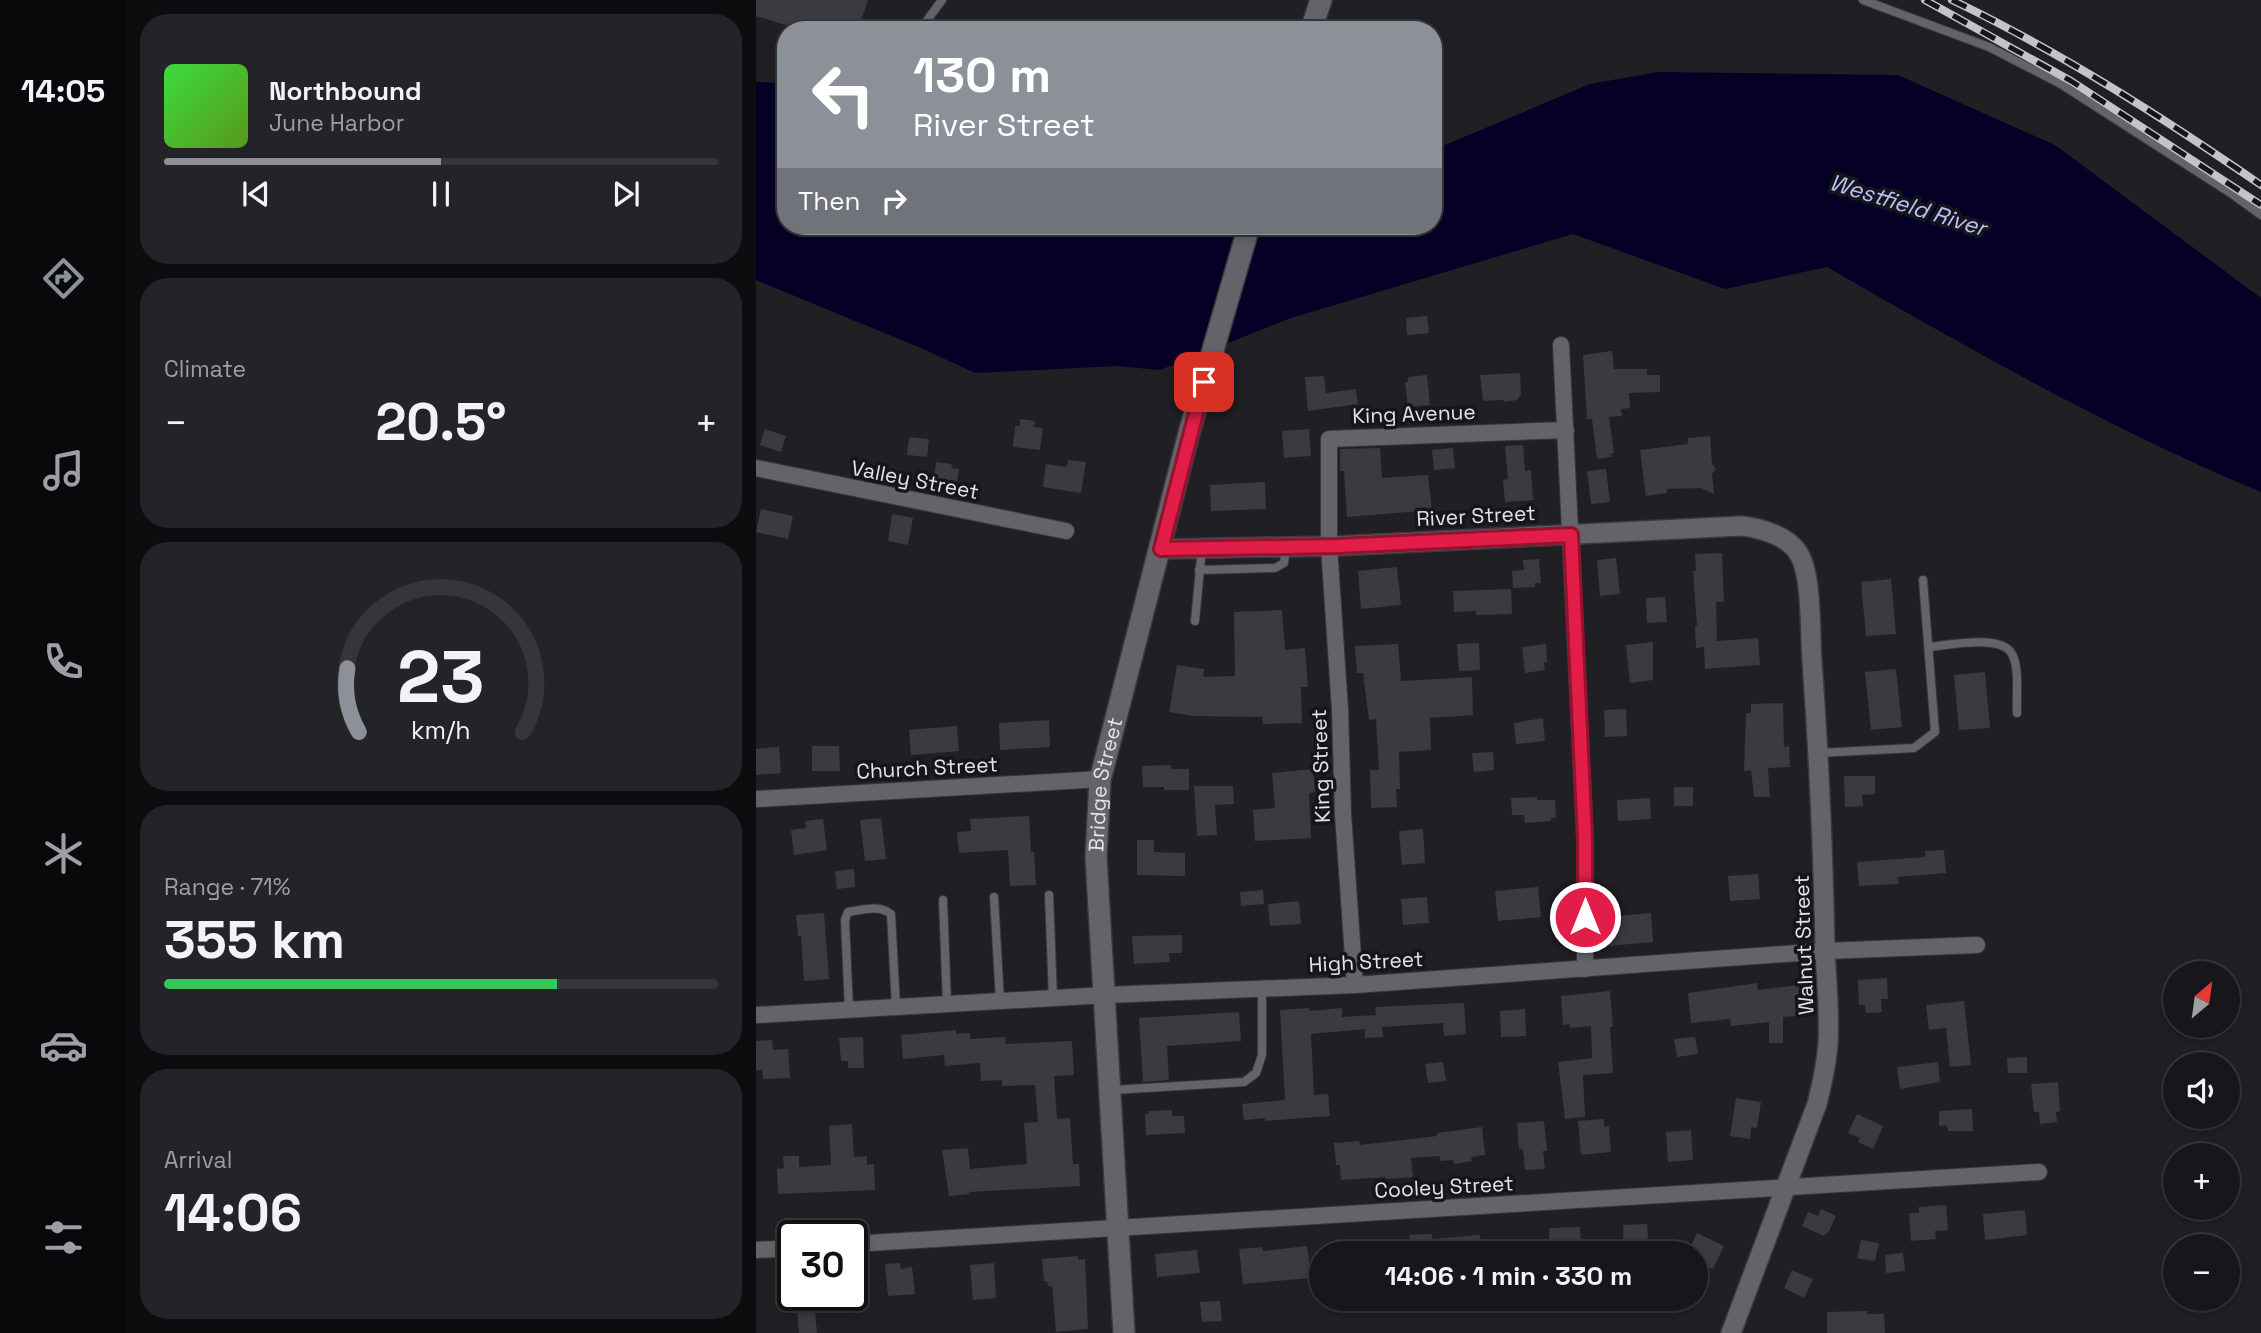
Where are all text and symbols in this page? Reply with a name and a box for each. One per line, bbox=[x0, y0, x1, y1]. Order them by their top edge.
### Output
text: 130 m bbox=[913, 44, 1051, 106]
icon: left bbox=[798, 49, 889, 140]
text: 14:05 bbox=[21, 71, 105, 111]
text: Northbound bbox=[269, 74, 422, 108]
text: River Street bbox=[913, 105, 1095, 145]
text: June Harbor bbox=[269, 108, 404, 138]
water label: Westfield River bbox=[1826, 167, 1992, 244]
icon: previous bbox=[237, 175, 275, 213]
icon: pause bbox=[422, 175, 460, 213]
icon: next bbox=[607, 175, 645, 213]
icon: right bbox=[875, 182, 913, 220]
text: Then bbox=[798, 184, 861, 218]
icon: directions bbox=[39, 254, 88, 303]
pin bbox=[1174, 352, 1234, 412]
text: Climate bbox=[164, 354, 246, 384]
icon: arrive bbox=[1185, 363, 1223, 401]
text: 20.5° bbox=[375, 389, 507, 455]
street label: King Avenue bbox=[1352, 398, 1476, 429]
text: − bbox=[164, 399, 188, 447]
text: + bbox=[694, 399, 718, 447]
icon: music bbox=[39, 446, 88, 495]
street label: Valley Street bbox=[849, 454, 981, 505]
street label: River Street bbox=[1416, 499, 1536, 532]
text: 23 bbox=[397, 631, 485, 724]
icon: phone bbox=[39, 637, 88, 686]
street label: King Street bbox=[1305, 709, 1336, 823]
text: km/h bbox=[411, 714, 471, 746]
street label: Bridge Street bbox=[1082, 714, 1129, 853]
street label: Church Street bbox=[856, 750, 998, 785]
icon: climate bbox=[39, 829, 88, 878]
text: Range · 71% bbox=[164, 872, 290, 902]
street label: Walnut Street bbox=[1788, 875, 1819, 1016]
position arrow bbox=[1548, 880, 1622, 954]
text: 355 km bbox=[164, 907, 345, 973]
street label: High Street bbox=[1308, 945, 1424, 978]
north arrow bbox=[2163, 961, 2240, 1038]
map controls bbox=[2163, 961, 2240, 1311]
icon: car bbox=[39, 1021, 88, 1070]
button: sound bbox=[2163, 1052, 2240, 1129]
button: + bbox=[2163, 1143, 2240, 1220]
text: Arrival bbox=[164, 1145, 232, 1175]
street label: Cooley Street bbox=[1374, 1169, 1514, 1204]
text: 14:06 bbox=[164, 1180, 302, 1246]
icon: filters bbox=[39, 1213, 88, 1262]
speed limit sign: 30 bbox=[777, 1220, 868, 1311]
button: − bbox=[2163, 1234, 2240, 1311]
text: 14:06 · 1 min · 330 m bbox=[1385, 1259, 1632, 1293]

